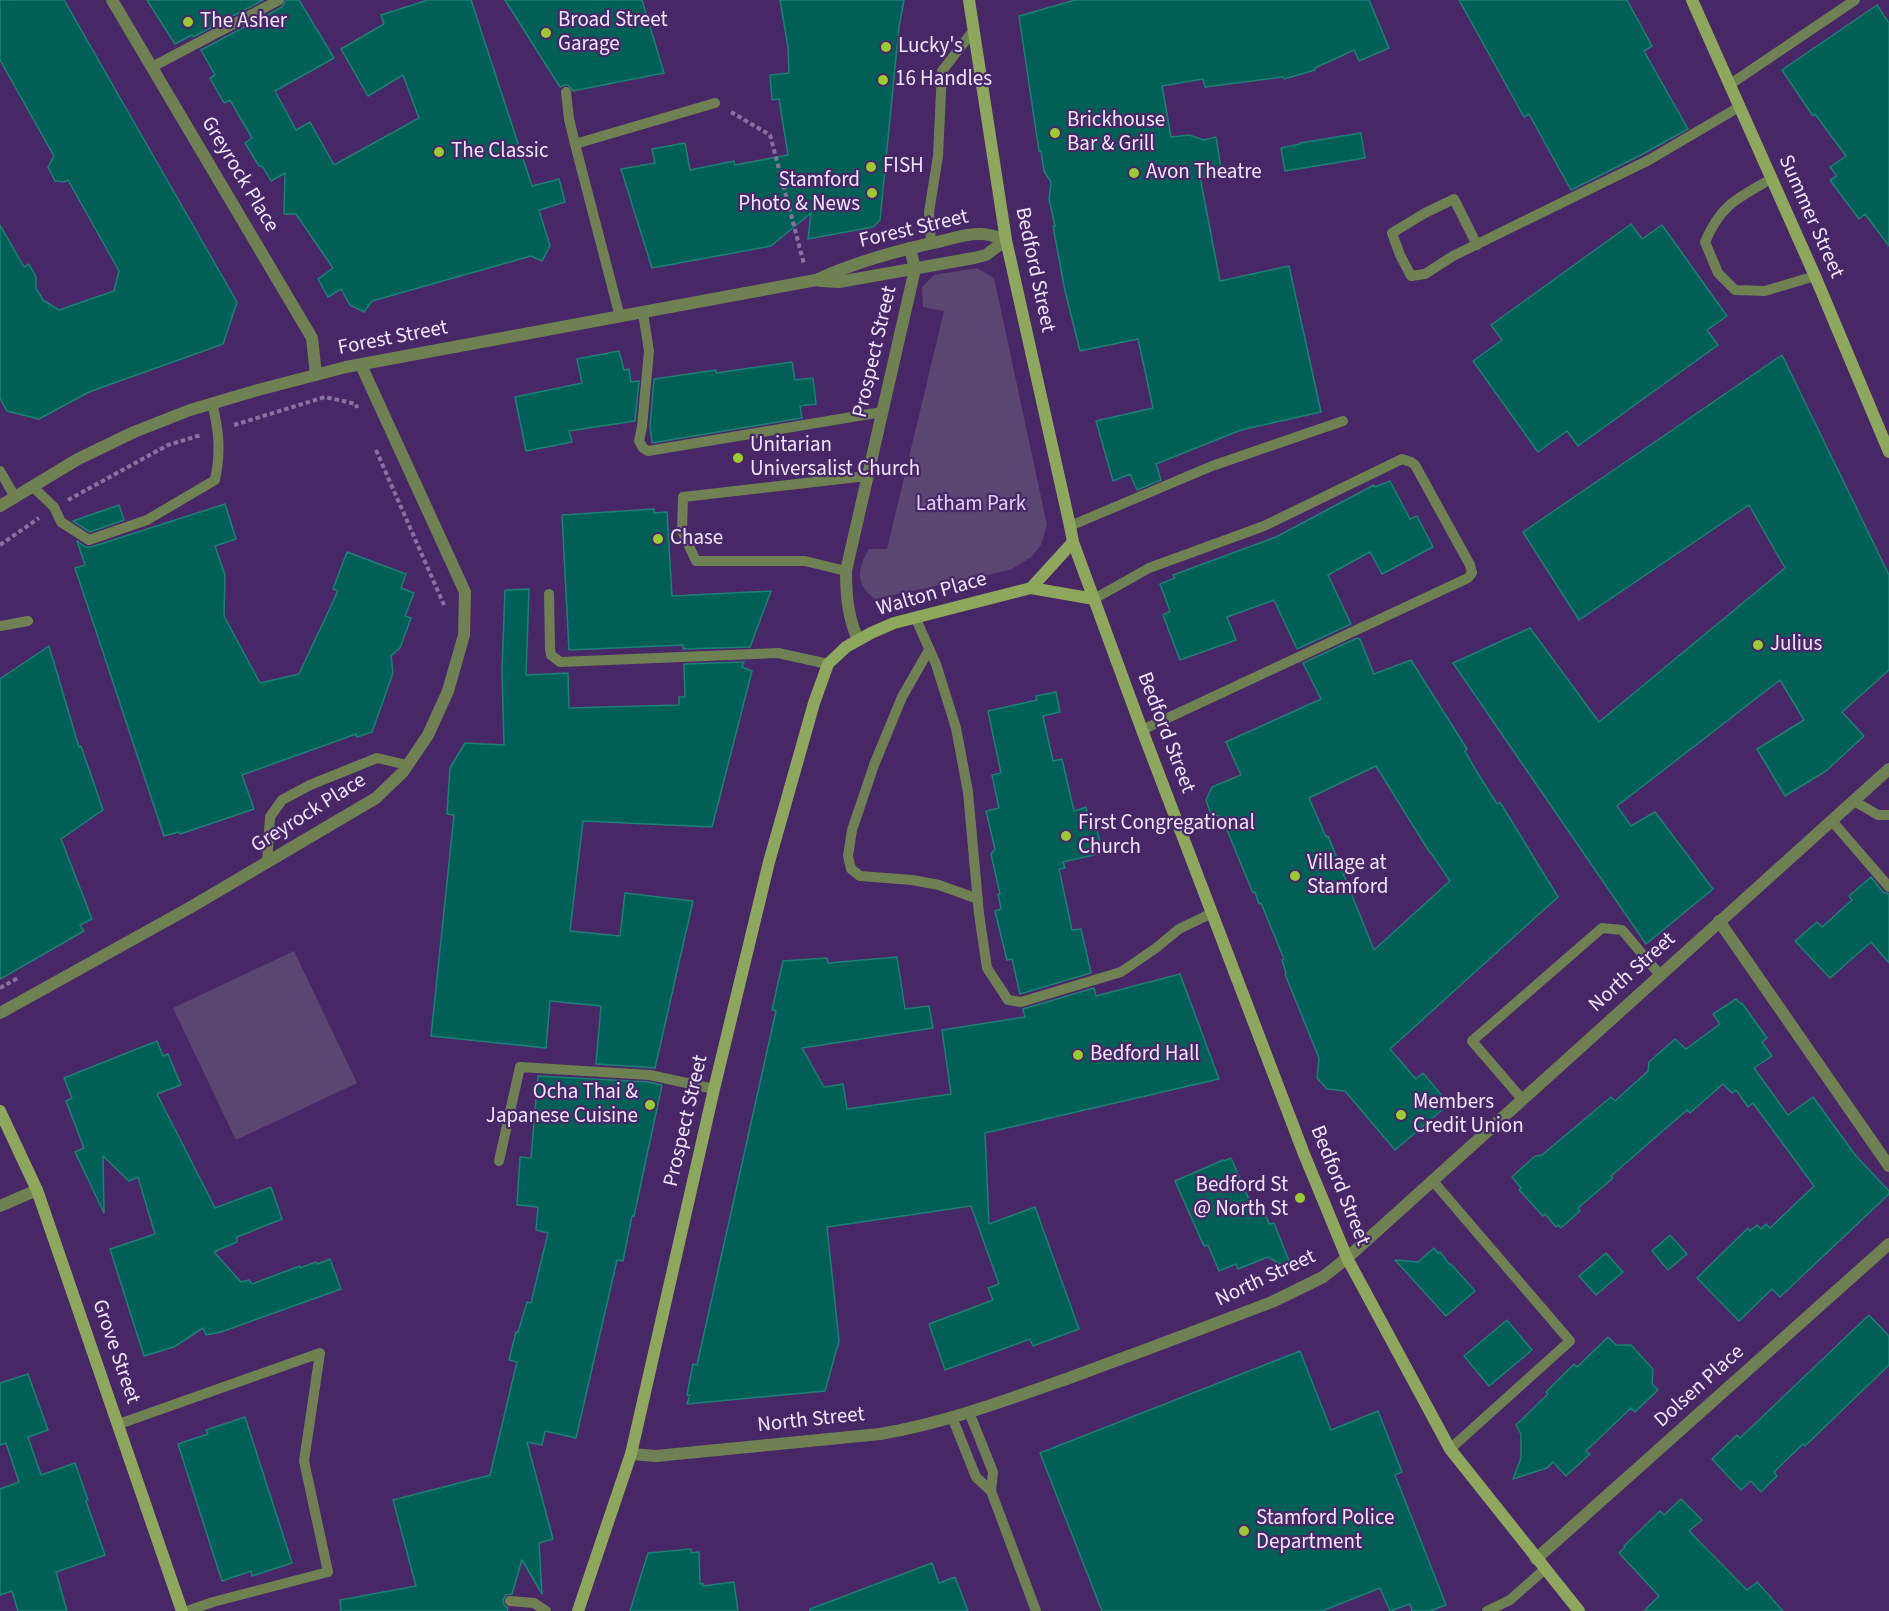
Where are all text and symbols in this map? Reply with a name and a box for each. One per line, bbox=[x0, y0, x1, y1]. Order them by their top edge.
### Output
place label: Broad Street Garage bbox=[558, 8, 668, 58]
place label: The Asher bbox=[200, 9, 287, 35]
marker: The Asher bbox=[181, 15, 195, 29]
marker: Broad Street Garage bbox=[539, 26, 553, 40]
place label: Lucky's bbox=[898, 34, 963, 60]
marker: Lucky's bbox=[879, 40, 893, 54]
place label: 16 Handles bbox=[895, 67, 992, 93]
marker: 16 Handles bbox=[876, 73, 890, 87]
place label: Brickhouse Bar & Grill bbox=[1067, 108, 1165, 158]
street label: Greyrock Place bbox=[195, 113, 283, 237]
marker: Brickhouse Bar & Grill bbox=[1048, 126, 1062, 140]
place label: The Classic bbox=[451, 139, 549, 165]
marker: The Classic bbox=[432, 145, 446, 159]
street label: Summer Street bbox=[1772, 152, 1848, 282]
place label: FISH bbox=[883, 154, 924, 180]
marker: FISH bbox=[864, 160, 878, 174]
place label: Avon Theatre bbox=[1146, 160, 1262, 186]
marker: Avon Theatre bbox=[1127, 166, 1141, 180]
place label: Stamford Photo & News bbox=[738, 168, 860, 218]
marker: Stamford Photo & News bbox=[865, 186, 879, 200]
street label: Forest Street bbox=[857, 205, 971, 255]
street label: Bedford Street bbox=[1008, 205, 1060, 335]
street label: Prospect Street bbox=[849, 284, 903, 420]
street label: Forest Street bbox=[336, 316, 450, 362]
place label: Unitarian Universalist Church bbox=[750, 433, 920, 483]
marker: Unitarian Universalist Church bbox=[731, 451, 745, 465]
park label: Latham Park bbox=[916, 492, 1026, 518]
place label: Chase bbox=[670, 526, 723, 552]
marker: Chase bbox=[651, 532, 665, 546]
street label: Walton Place bbox=[874, 567, 990, 623]
place label: Julius bbox=[1770, 632, 1822, 658]
marker: Julius bbox=[1751, 638, 1765, 652]
street label: Bedford Street bbox=[1130, 669, 1200, 797]
street label: Greyrock Place bbox=[247, 769, 371, 859]
place label: First Congregational Church bbox=[1078, 811, 1255, 861]
marker: First Congregational Church bbox=[1059, 829, 1073, 843]
place label: Village at Stamford bbox=[1307, 851, 1388, 901]
marker: Village at Stamford bbox=[1288, 869, 1302, 883]
street label: North Street bbox=[1585, 928, 1681, 1018]
place label: Bedford Hall bbox=[1090, 1042, 1200, 1068]
marker: Bedford Hall bbox=[1071, 1048, 1085, 1062]
street label: Prospect Street bbox=[660, 1053, 714, 1189]
place label: Ocha Thai & Japanese Cuisine bbox=[486, 1080, 638, 1130]
place label: Members Credit Union bbox=[1413, 1090, 1524, 1140]
marker: Ocha Thai & Japanese Cuisine bbox=[643, 1098, 657, 1112]
marker: Members Credit Union bbox=[1394, 1108, 1408, 1122]
street label: Bedford Street bbox=[1303, 1122, 1375, 1250]
place label: Bedford St @ North St bbox=[1193, 1173, 1288, 1223]
marker: Bedford St @ North St bbox=[1293, 1191, 1307, 1205]
street label: North Street bbox=[1212, 1245, 1320, 1313]
street label: Grove Street bbox=[85, 1297, 145, 1407]
street label: Dolsen Place bbox=[1650, 1340, 1750, 1434]
street label: North Street bbox=[756, 1403, 866, 1439]
place label: Stamford Police Department bbox=[1256, 1506, 1394, 1556]
marker: Stamford Police Department bbox=[1237, 1524, 1251, 1538]

